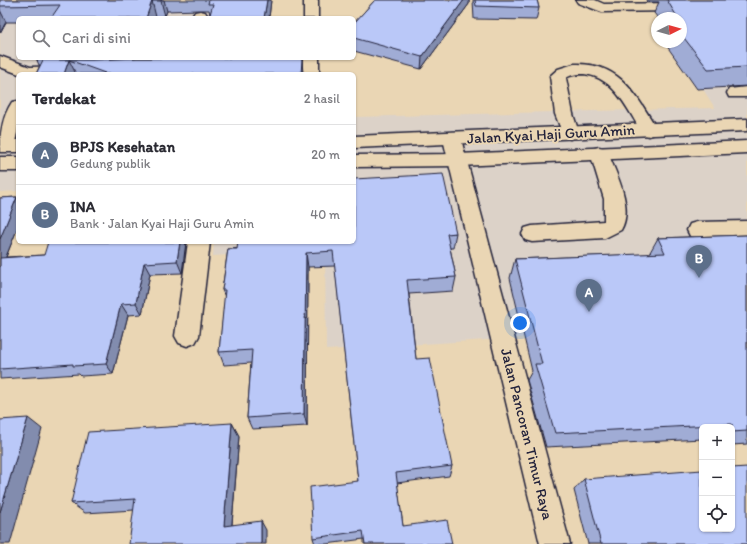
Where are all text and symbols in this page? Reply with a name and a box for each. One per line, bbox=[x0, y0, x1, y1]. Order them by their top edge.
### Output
north arrow bbox=[651, 12, 687, 48]
search box bbox=[16, 16, 356, 60]
icon: search bbox=[30, 27, 52, 49]
text: Cari di sini bbox=[62, 29, 131, 47]
text: Terdekat bbox=[32, 88, 96, 108]
text: 2 hasil bbox=[304, 91, 340, 106]
street label: Jalan Kyai Haji Guru Amin bbox=[466, 121, 636, 147]
text: BPJS Kesehatan bbox=[70, 138, 175, 156]
text: A bbox=[41, 147, 49, 162]
text: 20 m bbox=[311, 147, 340, 162]
text: Gedung publik bbox=[70, 156, 151, 171]
text: INA bbox=[70, 198, 95, 216]
text: B bbox=[41, 207, 49, 222]
text: 40 m bbox=[310, 207, 340, 222]
text: Bank · Jalan Kyai Haji Guru Amin bbox=[70, 216, 254, 231]
pin: B bbox=[686, 245, 712, 278]
pin: A bbox=[576, 279, 602, 312]
your location bbox=[510, 313, 530, 333]
street label: Jalan Pancoran Timur Raya bbox=[497, 346, 557, 522]
map controls bbox=[699, 424, 735, 532]
button: + bbox=[699, 424, 735, 460]
button: − bbox=[699, 460, 735, 496]
button: locate bbox=[699, 496, 735, 532]

